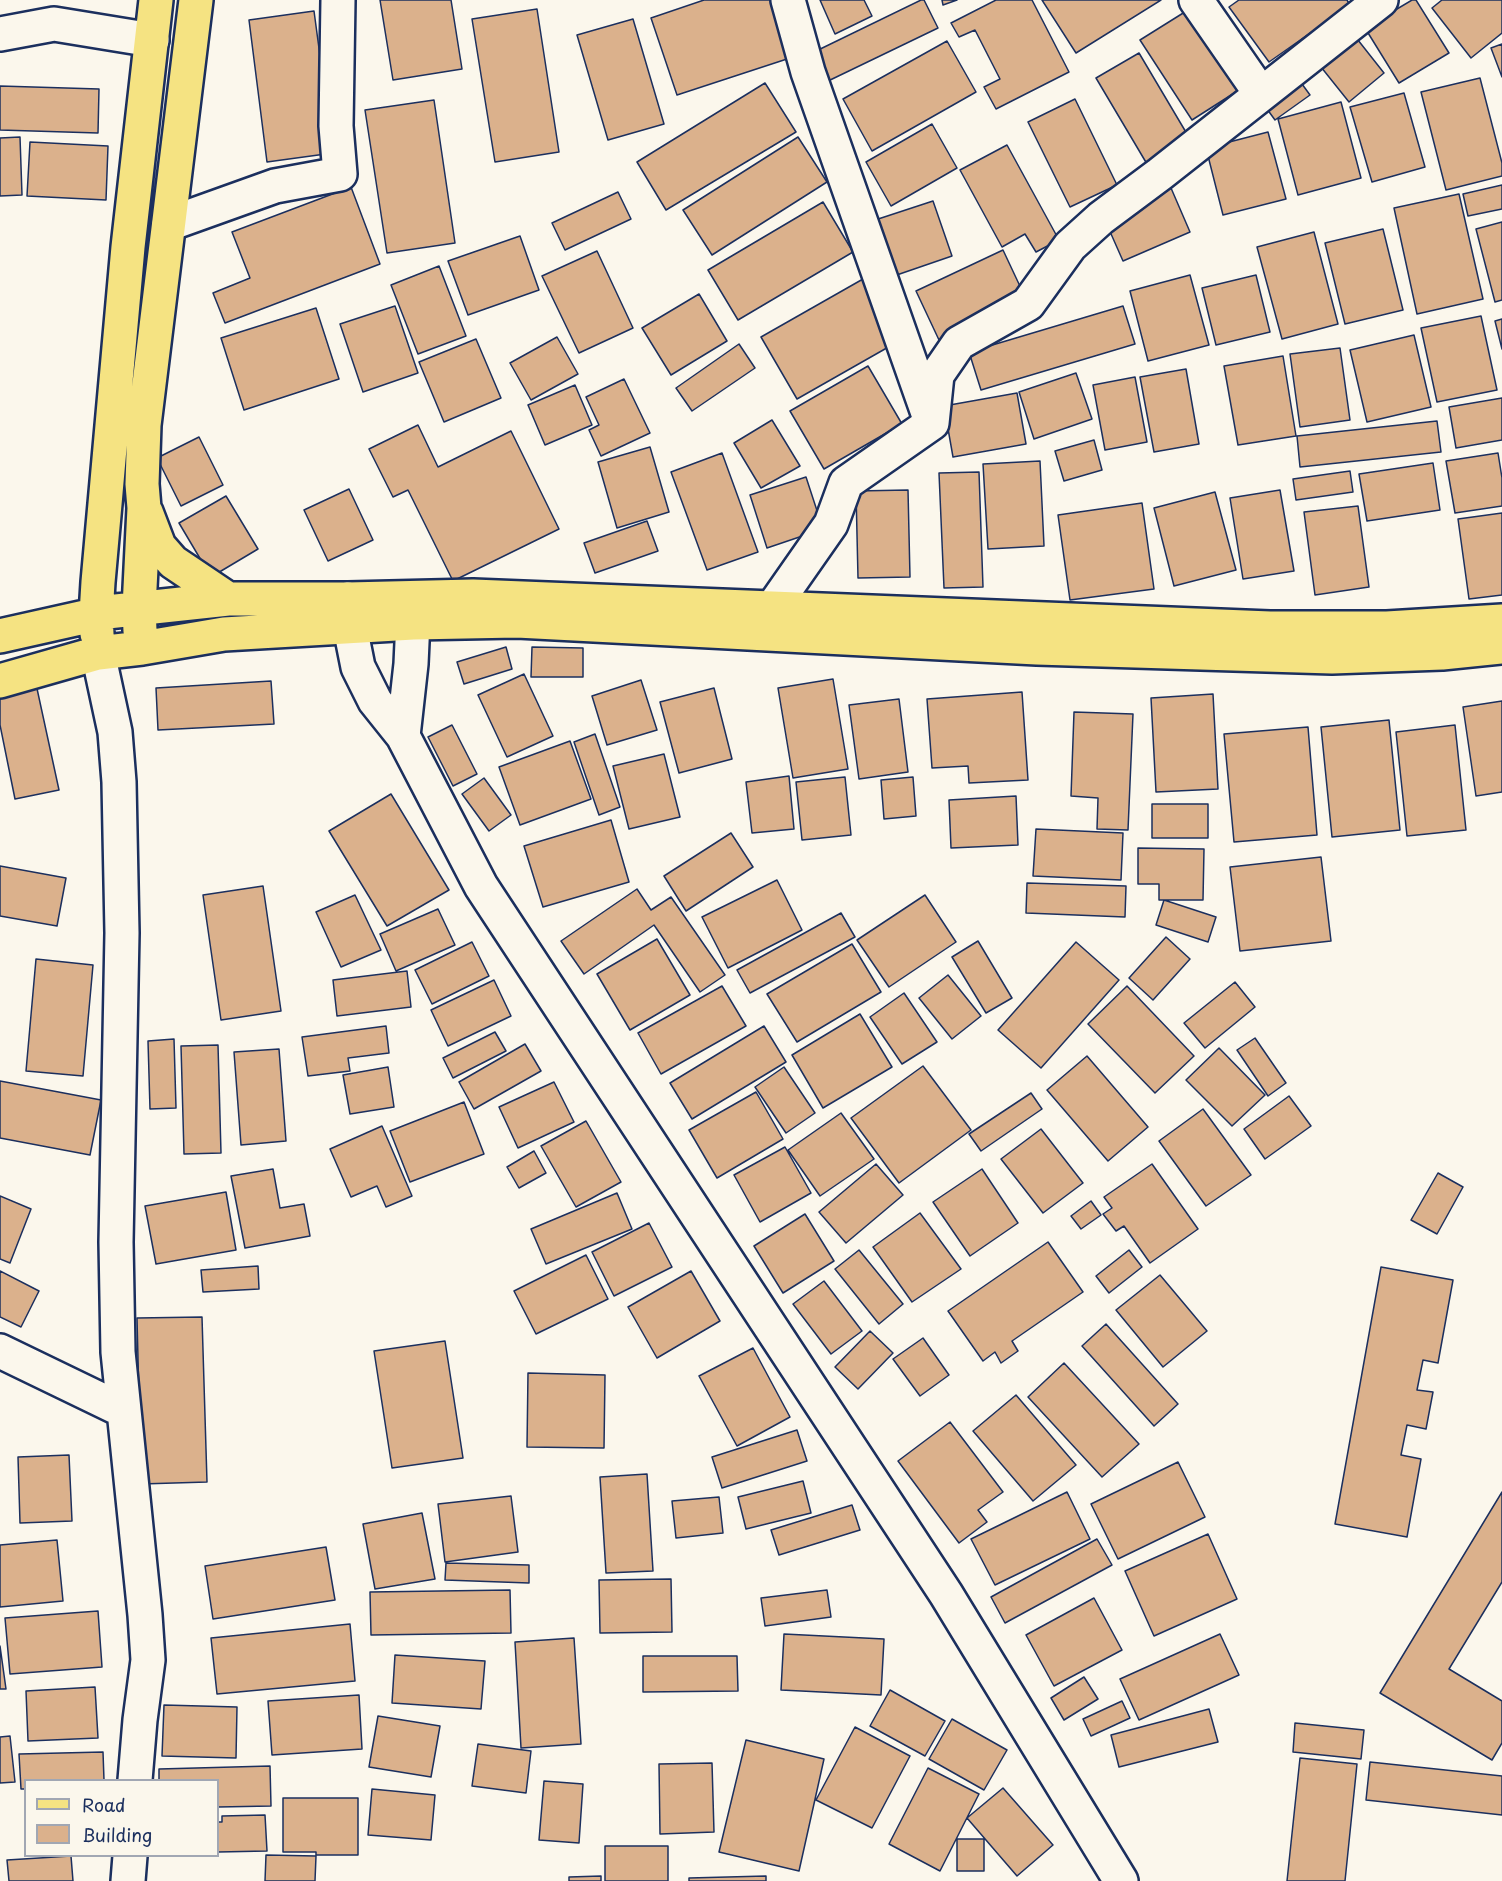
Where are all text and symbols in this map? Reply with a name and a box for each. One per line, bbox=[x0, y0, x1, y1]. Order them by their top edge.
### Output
legend bbox=[24, 1779, 219, 1857]
text: Road bbox=[82, 1791, 126, 1818]
text: Building bbox=[82, 1821, 152, 1848]

